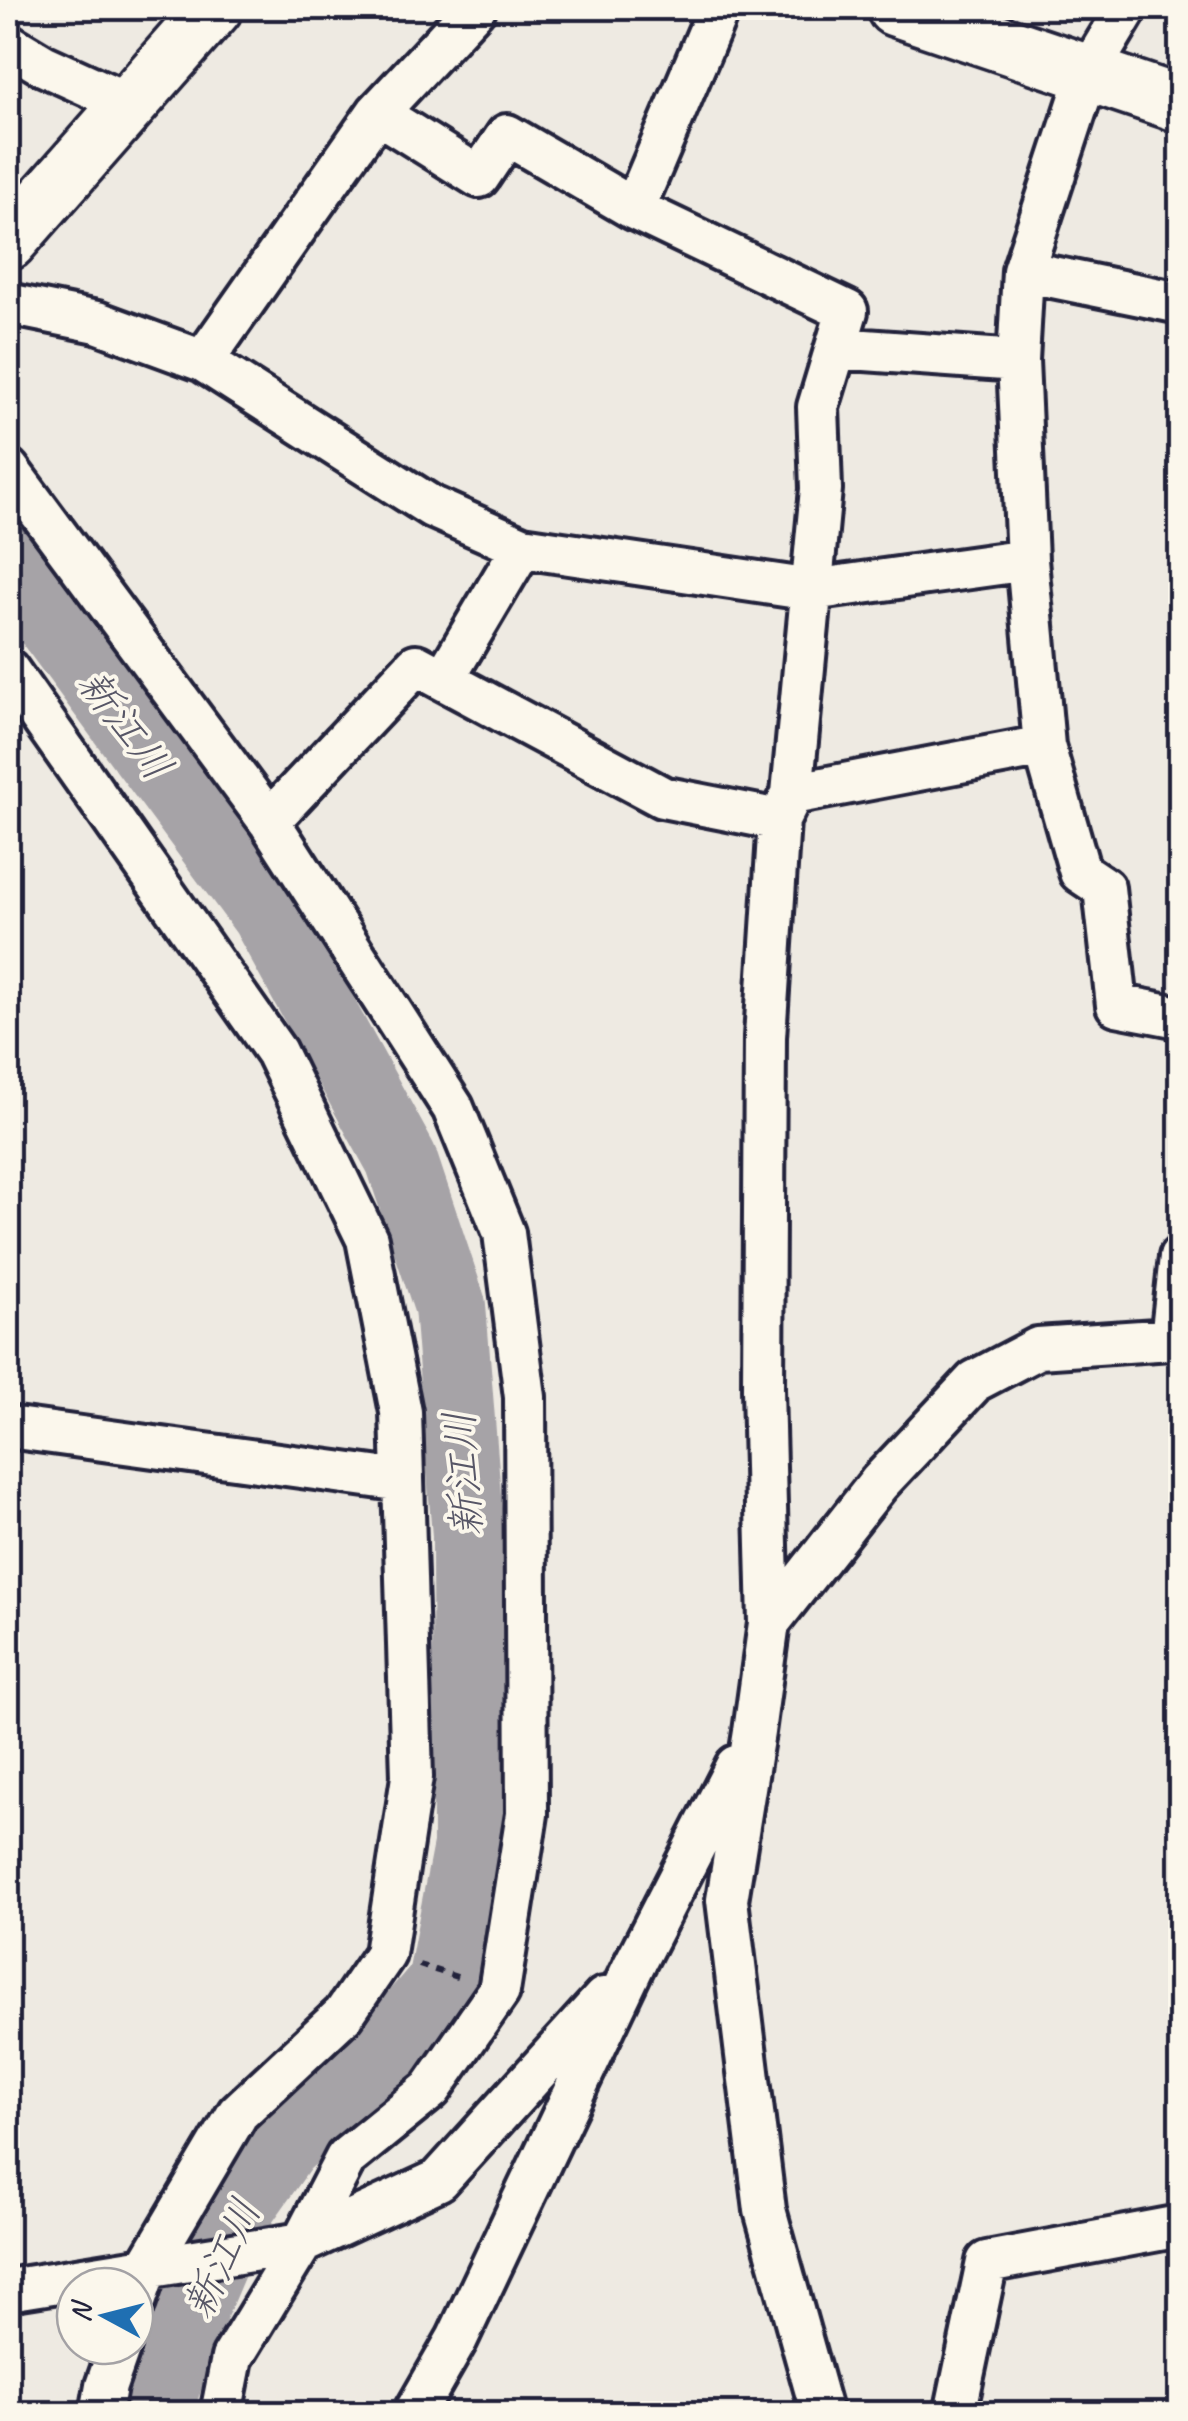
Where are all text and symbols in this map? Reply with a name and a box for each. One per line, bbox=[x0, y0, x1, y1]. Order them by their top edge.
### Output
water label: 新江川 bbox=[66, 659, 184, 791]
water label: 新江川 bbox=[433, 1409, 494, 1539]
water label: 新江川 bbox=[172, 2190, 273, 2327]
north arrow bbox=[55, 2266, 155, 2366]
text: N bbox=[62, 2298, 100, 2324]

